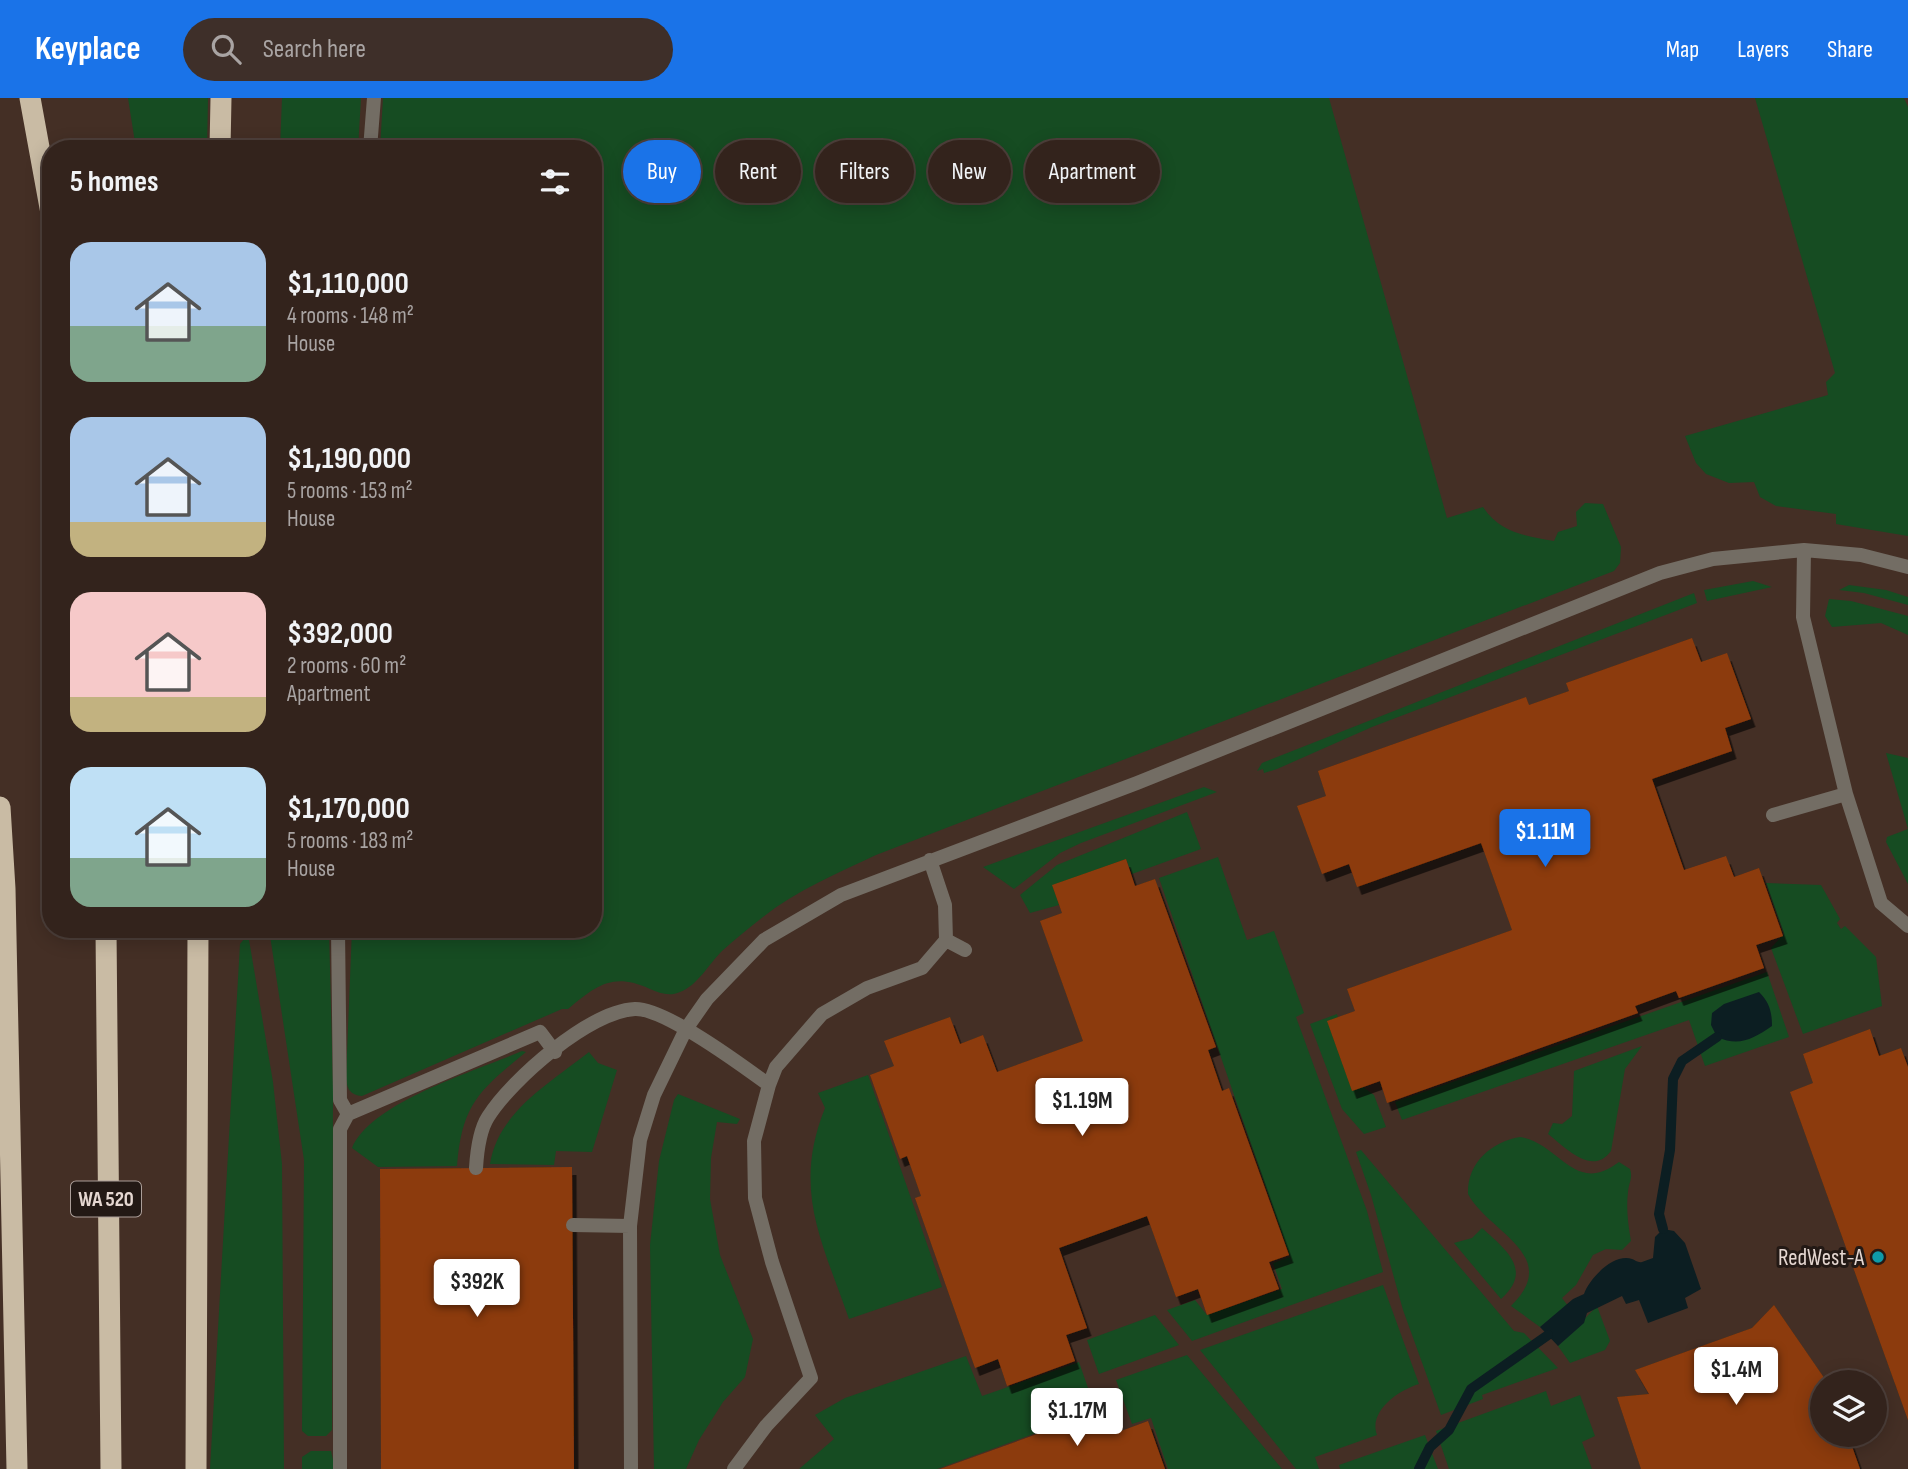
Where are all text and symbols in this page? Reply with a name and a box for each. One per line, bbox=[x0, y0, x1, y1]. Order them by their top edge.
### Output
search box bbox=[183, 18, 673, 81]
text: Keyplace bbox=[35, 29, 141, 69]
icon: search bbox=[207, 30, 245, 68]
text: Search here bbox=[263, 34, 366, 65]
text: Map bbox=[1666, 35, 1699, 64]
text: Layers bbox=[1737, 35, 1789, 64]
text: Share bbox=[1827, 35, 1873, 64]
chip: Buy bbox=[623, 140, 701, 203]
chip: Rent bbox=[715, 140, 801, 203]
chip: Filters bbox=[815, 140, 914, 203]
chip: New bbox=[928, 140, 1011, 203]
chip: Apartment bbox=[1025, 140, 1160, 203]
icon: filters bbox=[536, 163, 574, 201]
text: 5 homes bbox=[70, 164, 159, 200]
text: $1,110,000 bbox=[287, 266, 409, 302]
icon: home bbox=[126, 270, 210, 354]
text: 4 rooms · 148 m² bbox=[287, 302, 414, 330]
text: House bbox=[287, 330, 335, 358]
text: $1,190,000 bbox=[287, 441, 411, 477]
icon: home bbox=[126, 445, 210, 529]
text: 5 rooms · 153 m² bbox=[287, 477, 413, 505]
text: House bbox=[287, 505, 335, 533]
text: $392,000 bbox=[287, 616, 393, 652]
icon: home bbox=[126, 620, 210, 704]
text: 2 rooms · 60 m² bbox=[287, 652, 406, 680]
text: Apartment bbox=[287, 680, 371, 708]
text: $1,170,000 bbox=[287, 791, 410, 827]
icon: home bbox=[126, 795, 210, 879]
pin: $1.11M bbox=[1488, 810, 1602, 869]
text: $1.11M bbox=[1515, 818, 1575, 846]
text: 5 rooms · 183 m² bbox=[287, 827, 413, 855]
text: House bbox=[287, 855, 335, 883]
pin: $1.19M bbox=[1025, 1079, 1139, 1138]
text: $1.19M bbox=[1051, 1087, 1113, 1115]
road number: WA 520 bbox=[71, 1182, 141, 1216]
place label: RedWest-A bbox=[1778, 1244, 1864, 1272]
marker: RedWest-A bbox=[1870, 1249, 1886, 1265]
pin: $392K bbox=[428, 1260, 526, 1319]
text: $392K bbox=[450, 1268, 504, 1296]
pin: $1.4M bbox=[1687, 1348, 1785, 1407]
text: $1.4M bbox=[1710, 1356, 1762, 1384]
map controls bbox=[1810, 1370, 1887, 1447]
button: layers bbox=[1810, 1370, 1887, 1447]
pin: $1.17M bbox=[1020, 1388, 1134, 1448]
text: $1.17M bbox=[1047, 1397, 1107, 1425]

